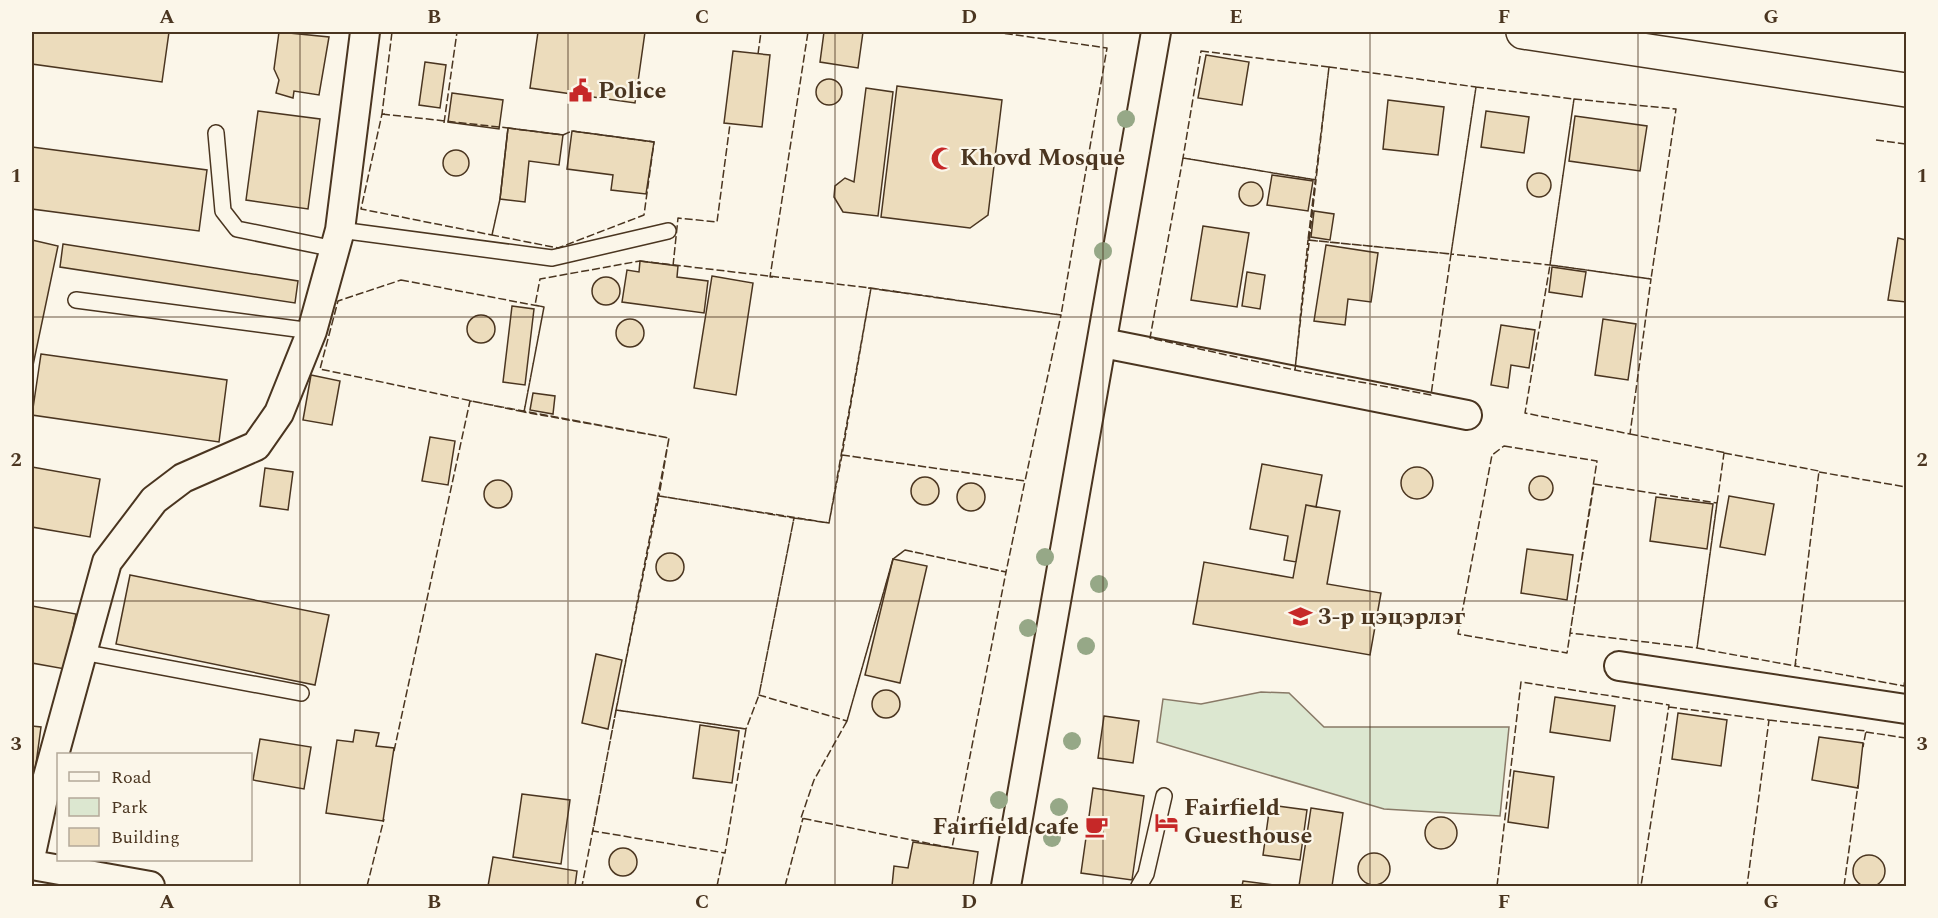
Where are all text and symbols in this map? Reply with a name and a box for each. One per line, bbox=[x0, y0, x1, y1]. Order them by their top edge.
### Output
text: A bbox=[159, 2, 175, 32]
text: B bbox=[427, 2, 441, 32]
text: C bbox=[695, 2, 709, 32]
text: D bbox=[961, 2, 977, 32]
text: E bbox=[1229, 2, 1243, 32]
text: F bbox=[1498, 2, 1510, 32]
text: G bbox=[1763, 2, 1779, 32]
place label: Police bbox=[598, 73, 666, 109]
public building icon: Police bbox=[567, 78, 593, 104]
place label: Khovd Mosque bbox=[960, 140, 1125, 176]
mosque icon: Khovd Mosque bbox=[929, 145, 955, 171]
text: 1 bbox=[10, 161, 22, 191]
text: 1 bbox=[1916, 161, 1928, 191]
text: 2 bbox=[10, 445, 22, 475]
text: 2 bbox=[1916, 445, 1928, 475]
place label: 3-р цэцэрлэг bbox=[1318, 599, 1465, 635]
school or university icon: 3-р цэцэрлэг bbox=[1287, 604, 1313, 630]
text: 3 bbox=[10, 729, 22, 759]
text: 3 bbox=[1916, 729, 1928, 759]
legend bbox=[57, 753, 252, 861]
text: Road bbox=[111, 764, 152, 791]
place label: Fairfield Guesthouse bbox=[1184, 790, 1312, 854]
text: Park bbox=[111, 794, 148, 821]
place label: Fairfield cafe bbox=[932, 809, 1079, 845]
hotel icon: Fairfield Guesthouse bbox=[1153, 809, 1179, 835]
cafe icon: Fairfield cafe bbox=[1084, 814, 1110, 840]
text: Building bbox=[111, 824, 180, 851]
text: A bbox=[159, 887, 175, 917]
text: B bbox=[427, 887, 441, 917]
text: C bbox=[695, 887, 709, 917]
text: D bbox=[961, 887, 977, 917]
text: E bbox=[1229, 887, 1243, 917]
text: F bbox=[1498, 887, 1510, 917]
text: G bbox=[1763, 887, 1779, 917]

